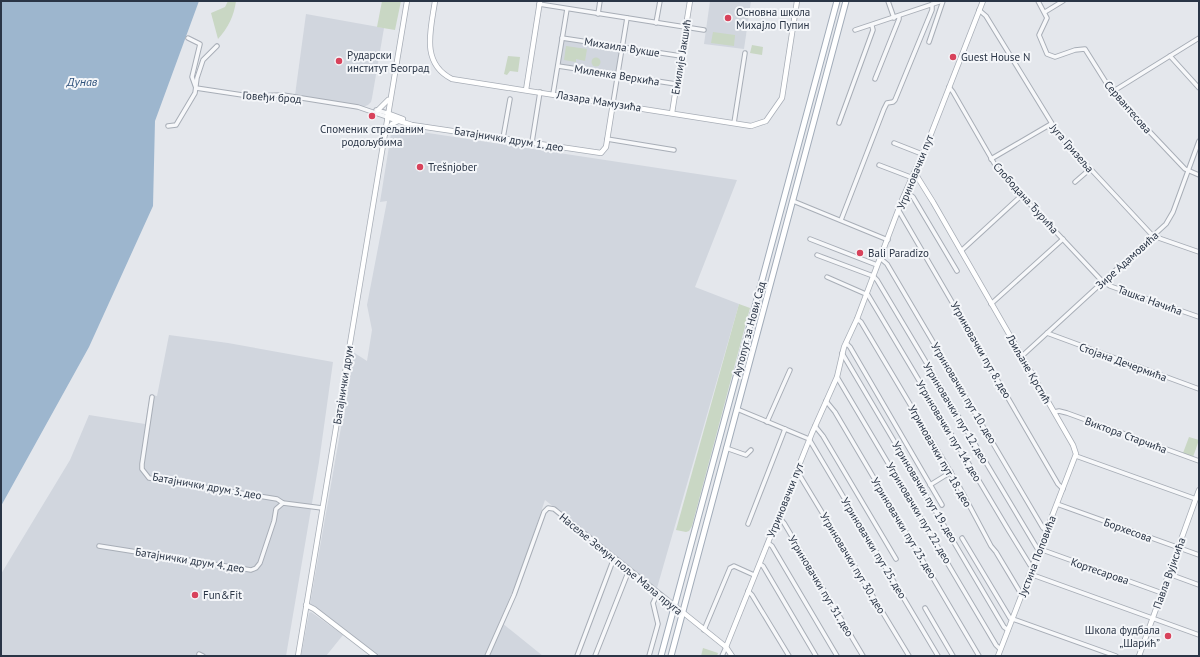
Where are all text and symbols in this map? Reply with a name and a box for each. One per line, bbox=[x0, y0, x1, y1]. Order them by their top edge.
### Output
place label: Основна школа Михајло Пупин bbox=[736, 5, 810, 32]
marker: Основна школа Михајло Пупин bbox=[723, 13, 733, 23]
street label: Емилије Јакшић bbox=[668, 18, 694, 96]
street label: Михаила Вукше bbox=[583, 34, 661, 60]
place label: Рударски институт Београд bbox=[347, 48, 429, 75]
place label: Guest House N bbox=[961, 50, 1030, 64]
marker: Guest House N bbox=[948, 52, 958, 62]
marker: Рударски институт Београд bbox=[334, 56, 344, 66]
street label: Миленка Веркића bbox=[573, 61, 661, 89]
water label: Дунав bbox=[66, 74, 98, 89]
street label: Сервантесова bbox=[1101, 78, 1155, 136]
street label: Лазара Мамузића bbox=[555, 87, 642, 115]
street label: Говеђи брод bbox=[242, 88, 302, 106]
marker: Споменик стрељаним родољубима bbox=[367, 111, 377, 121]
street label: Југа Гризеља bbox=[1046, 120, 1097, 175]
place label: Споменик стрељаним родољубима bbox=[320, 122, 424, 149]
street label: Батајнички друм 1. део bbox=[453, 123, 565, 155]
street label: Угриновачки пут bbox=[894, 132, 937, 211]
street label: Слободана Ђурића bbox=[990, 159, 1062, 237]
place label: Trešnjober bbox=[428, 160, 477, 174]
marker: Trešnjober bbox=[415, 162, 425, 172]
street label: Зире Адамовића bbox=[1093, 228, 1161, 292]
place label: Bali Paradizo bbox=[868, 246, 929, 260]
marker: Bali Paradizo bbox=[855, 248, 865, 258]
street label: Аутопут за Нови Сад bbox=[730, 280, 768, 378]
street label: Ташка Начића bbox=[1116, 282, 1184, 318]
street label: Угриновачки пут 8. део bbox=[948, 299, 1015, 401]
street label: Љиљане Крстић bbox=[1003, 331, 1055, 406]
street label: Угриновачки пут 10. део bbox=[928, 340, 1000, 446]
street label: Стојана Дечермића bbox=[1077, 340, 1169, 384]
street label: Батајнички друм bbox=[330, 344, 356, 426]
street label: Угриновачки пут 12. део bbox=[920, 360, 992, 466]
street label: Угриновачки пут 14. део bbox=[913, 378, 985, 484]
street label: Угриновачки пут 18. део bbox=[905, 402, 975, 510]
street label: Виктора Старчића bbox=[1083, 414, 1169, 456]
street label: Угриновачки пут 19. део bbox=[889, 439, 961, 545]
street label: Угриновачки пут bbox=[764, 460, 807, 539]
street label: Угриновачки пут 22. део bbox=[883, 460, 955, 566]
street label: Батајнички друм 3. део bbox=[151, 470, 263, 503]
street label: Угриновачки пут 23. део bbox=[868, 475, 940, 581]
street label: Угриновачки пут 25. део bbox=[838, 495, 910, 601]
street label: Насеље Земун поље Мала пруга bbox=[557, 510, 685, 618]
street label: Угриновачки пут 30. део bbox=[817, 510, 889, 616]
street label: Јустина Поповића bbox=[1015, 514, 1059, 599]
street label: Борхесова bbox=[1102, 515, 1154, 545]
street label: Угриновачки пут 31. део bbox=[785, 533, 857, 639]
street label: Павла Вујисића bbox=[1150, 535, 1188, 611]
street label: Батајнички друм 4. део bbox=[134, 544, 246, 576]
street label: Кортесарова bbox=[1069, 555, 1131, 587]
place label: Fun&Fit bbox=[203, 588, 242, 602]
marker: Fun&Fit bbox=[190, 590, 200, 600]
place label: Школа фудбала „Шарић” bbox=[1085, 623, 1160, 650]
marker: Школа фудбала „Шарић” bbox=[1163, 631, 1173, 641]

